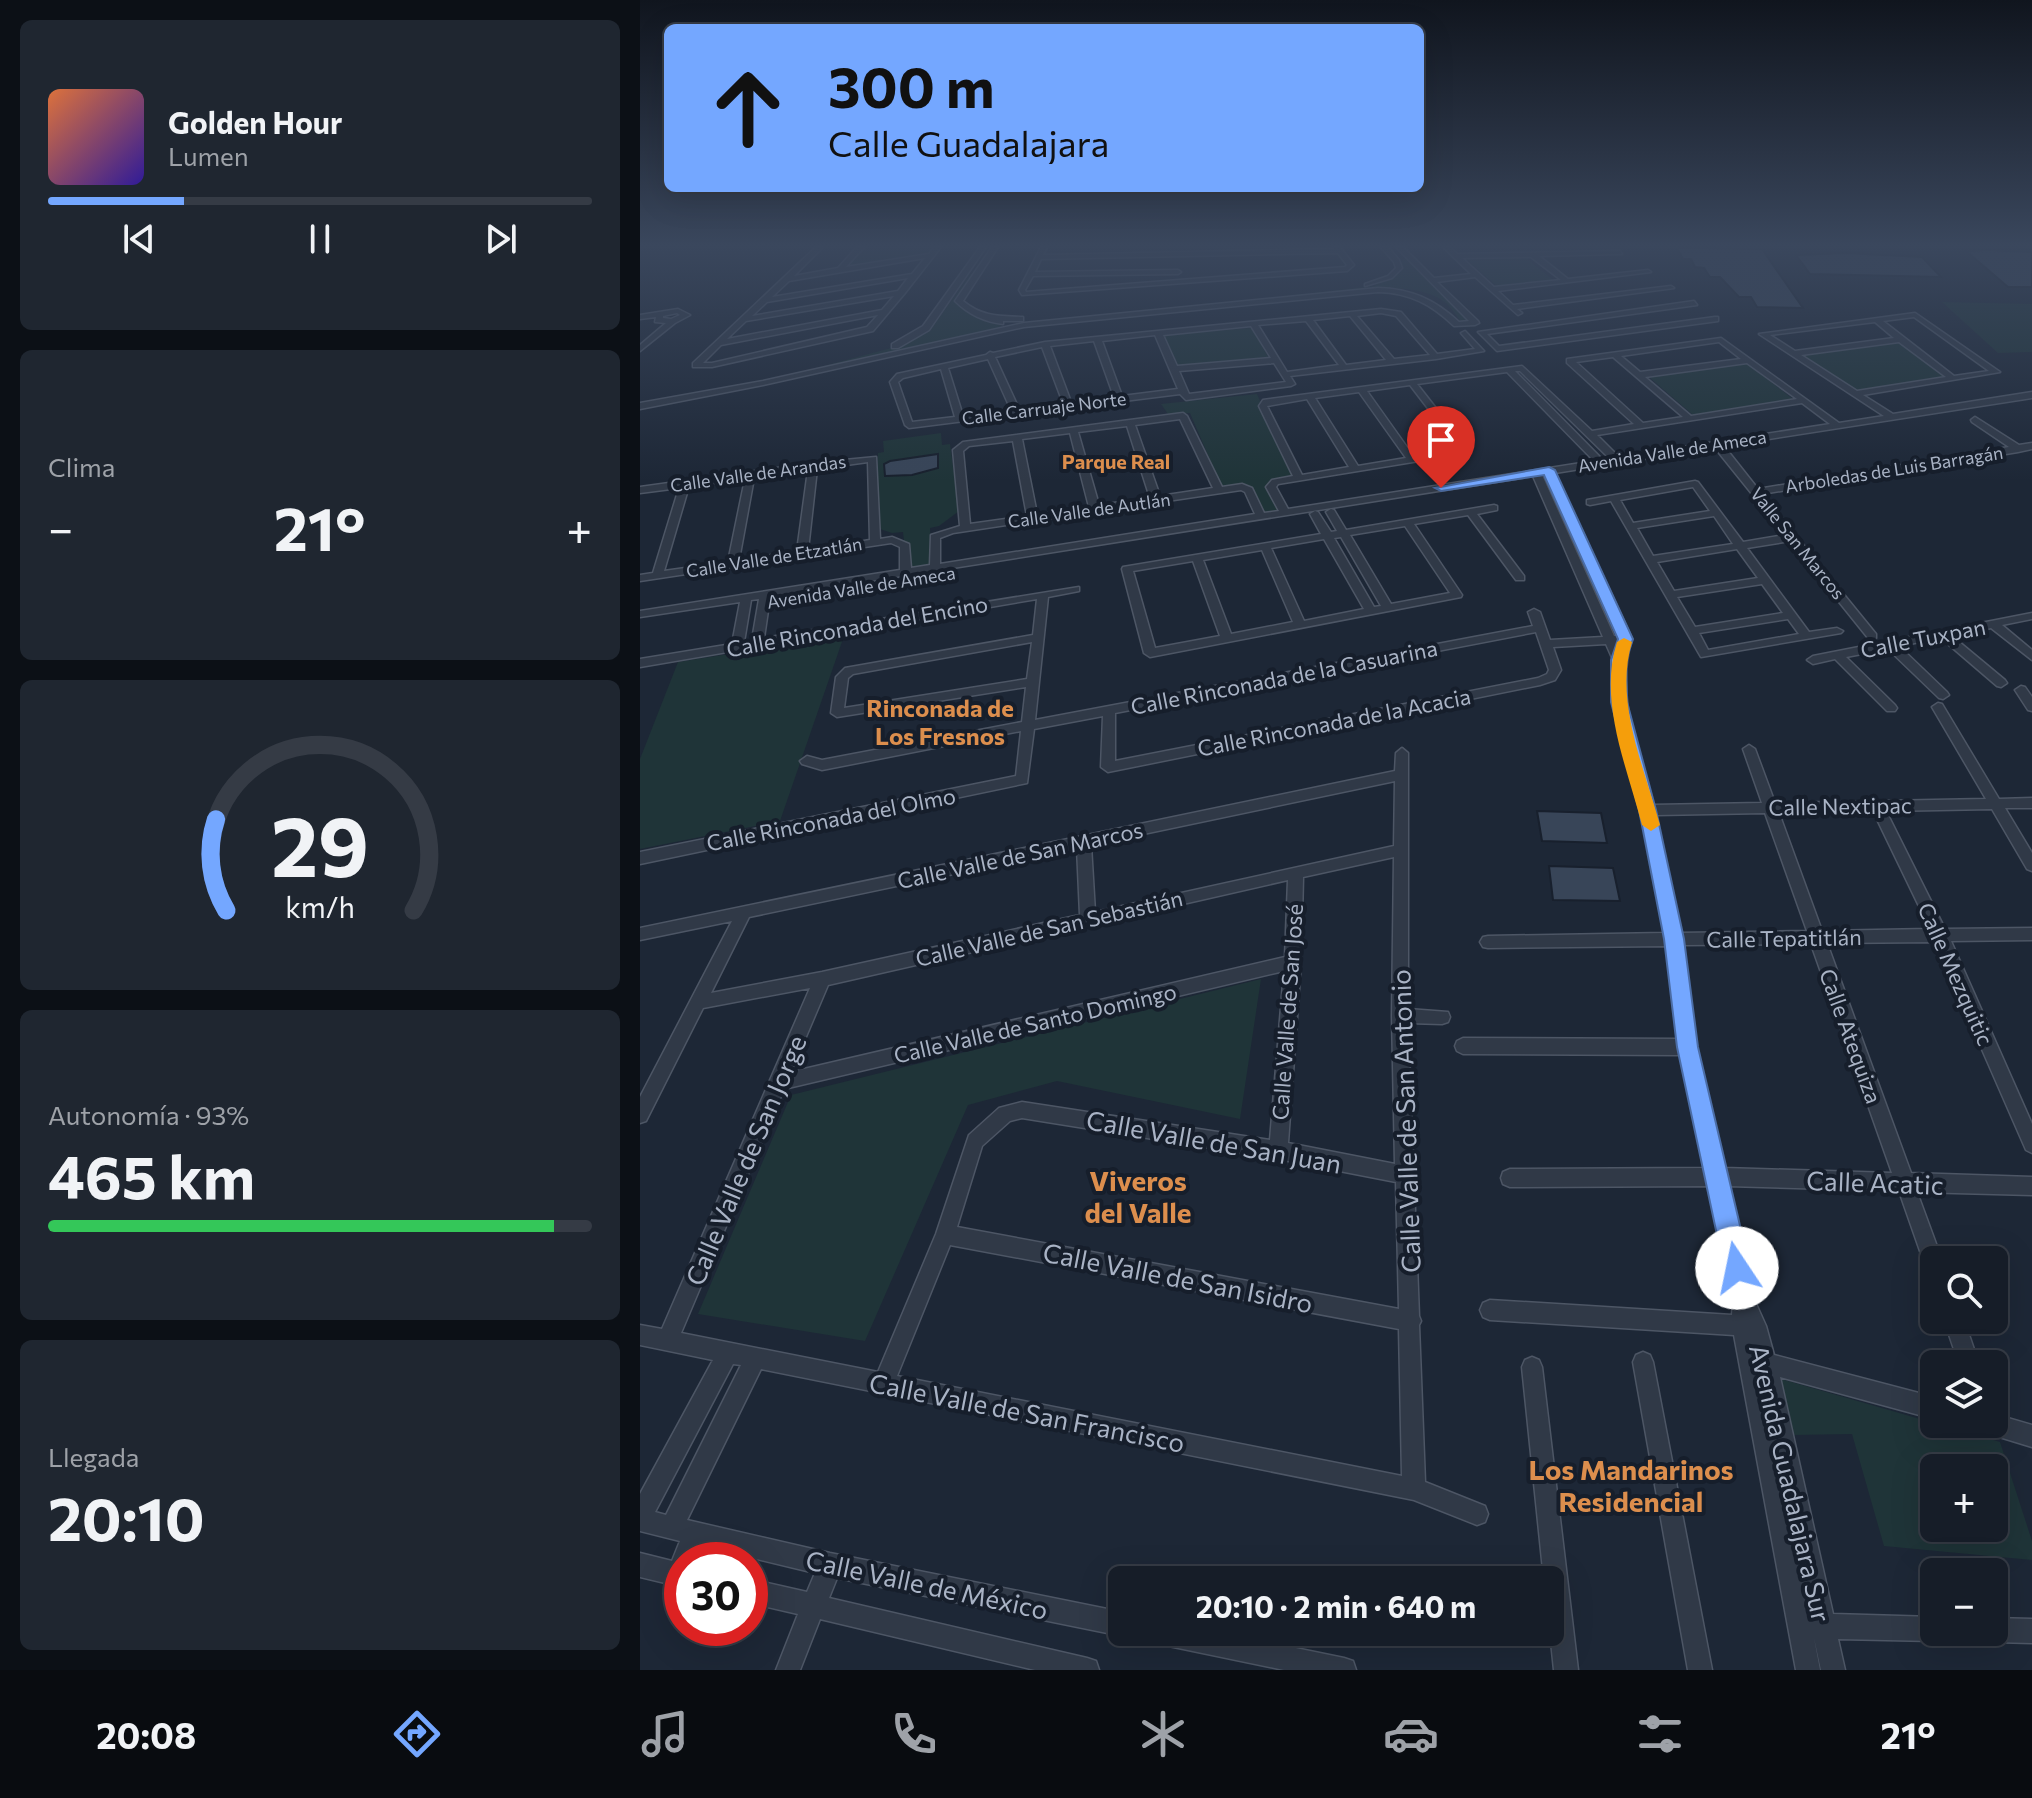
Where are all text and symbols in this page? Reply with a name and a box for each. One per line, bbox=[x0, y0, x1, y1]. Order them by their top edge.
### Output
text: 300 m bbox=[828, 51, 995, 120]
icon: ahead bbox=[696, 56, 800, 160]
text: Golden Hour bbox=[168, 103, 342, 140]
text: Calle Guadalajara bbox=[828, 120, 1109, 164]
text: Lumen bbox=[168, 140, 249, 171]
icon: previous bbox=[117, 217, 161, 261]
icon: pause bbox=[298, 217, 342, 261]
icon: next bbox=[479, 217, 523, 261]
street label: Calle Carruaje Norte bbox=[961, 387, 1127, 429]
pin bbox=[1407, 406, 1475, 488]
icon: arrive bbox=[1419, 418, 1463, 462]
street label: Avenida Valle de Ameca bbox=[1576, 425, 1768, 477]
street label: Arboledas de Luis Barragán bbox=[1783, 441, 2005, 497]
district label: Parque Real bbox=[1062, 449, 1170, 473]
street label: Calle Valle de Arandas bbox=[669, 450, 847, 496]
text: Clima bbox=[48, 451, 115, 482]
street label: Valle San Marcos bbox=[1746, 483, 1850, 603]
street label: Calle Valle de Autlán bbox=[1006, 488, 1172, 532]
text: 21° bbox=[274, 490, 366, 563]
text: − bbox=[48, 500, 73, 554]
text: + bbox=[566, 500, 592, 554]
street label: Calle Valle de Etzatlán bbox=[684, 532, 864, 582]
street label: Avenida Valle de Ameca bbox=[765, 561, 957, 613]
street label: Calle Rinconada del Encino bbox=[724, 590, 990, 662]
street label: Calle Tuxpan bbox=[1858, 613, 1988, 663]
street label: Calle Rinconada de la Casuarina bbox=[1128, 634, 1440, 720]
street label: Calle Rinconada de la Acacia bbox=[1195, 682, 1473, 762]
district label: Rinconada de Los Fresnos bbox=[866, 693, 1014, 750]
street label: Calle Rinconada del Olmo bbox=[704, 782, 958, 856]
street label: Calle Nextipac bbox=[1768, 791, 1912, 821]
text: 29 bbox=[271, 792, 369, 894]
street label: Calle Valle de San Marcos bbox=[895, 816, 1145, 894]
street label: Calle Valle de San Sebastián bbox=[913, 884, 1185, 972]
text: km/h bbox=[285, 889, 355, 924]
street label: Calle Mezquitic bbox=[1912, 898, 2000, 1050]
street label: Calle Valle de San José bbox=[1266, 903, 1308, 1121]
street label: Calle Tepatitlán bbox=[1706, 923, 1862, 953]
street label: Calle Atequiza bbox=[1814, 965, 1888, 1107]
street label: Calle Valle de San Antonio bbox=[1384, 969, 1426, 1273]
street label: Calle Valle de Santo Domingo bbox=[891, 977, 1179, 1069]
street label: Calle Valle de San Jorge bbox=[678, 1030, 812, 1290]
text: Autonomía · 93% bbox=[48, 1099, 249, 1130]
street label: Calle Valle de San Juan bbox=[1084, 1103, 1344, 1179]
text: 465 km bbox=[48, 1138, 255, 1211]
district label: Viveros del Valle bbox=[1084, 1163, 1192, 1229]
street label: Calle Acatic bbox=[1806, 1164, 1944, 1200]
position arrow bbox=[1695, 1226, 1779, 1310]
street label: Calle Valle de San Isidro bbox=[1041, 1236, 1315, 1318]
map controls bbox=[1920, 1246, 2008, 1646]
button: search bbox=[1920, 1246, 2008, 1334]
street label: Avenida Guadalajara Sur bbox=[1744, 1341, 1838, 1625]
button: layers bbox=[1920, 1350, 2008, 1438]
street label: Calle Valle de San Francisco bbox=[867, 1366, 1187, 1458]
text: Llegada bbox=[48, 1441, 139, 1472]
district label: Los Mandarinos Residencial bbox=[1529, 1452, 1733, 1518]
button: + bbox=[1920, 1454, 2008, 1542]
text: 20:10 bbox=[48, 1480, 205, 1553]
speed limit sign: 30 bbox=[664, 1542, 768, 1646]
street label: Calle Valle de México bbox=[803, 1543, 1051, 1625]
button: − bbox=[1920, 1558, 2008, 1646]
text: 20:10 · 2 min · 640 m bbox=[1196, 1587, 1476, 1624]
icon: directions bbox=[389, 1706, 445, 1762]
icon: music bbox=[637, 1706, 693, 1762]
icon: phone bbox=[886, 1706, 942, 1762]
icon: climate bbox=[1135, 1706, 1191, 1762]
icon: car bbox=[1383, 1706, 1439, 1762]
icon: filters bbox=[1632, 1706, 1688, 1762]
text: 20:08 bbox=[96, 1712, 196, 1756]
text: 21° bbox=[1880, 1712, 1936, 1756]

